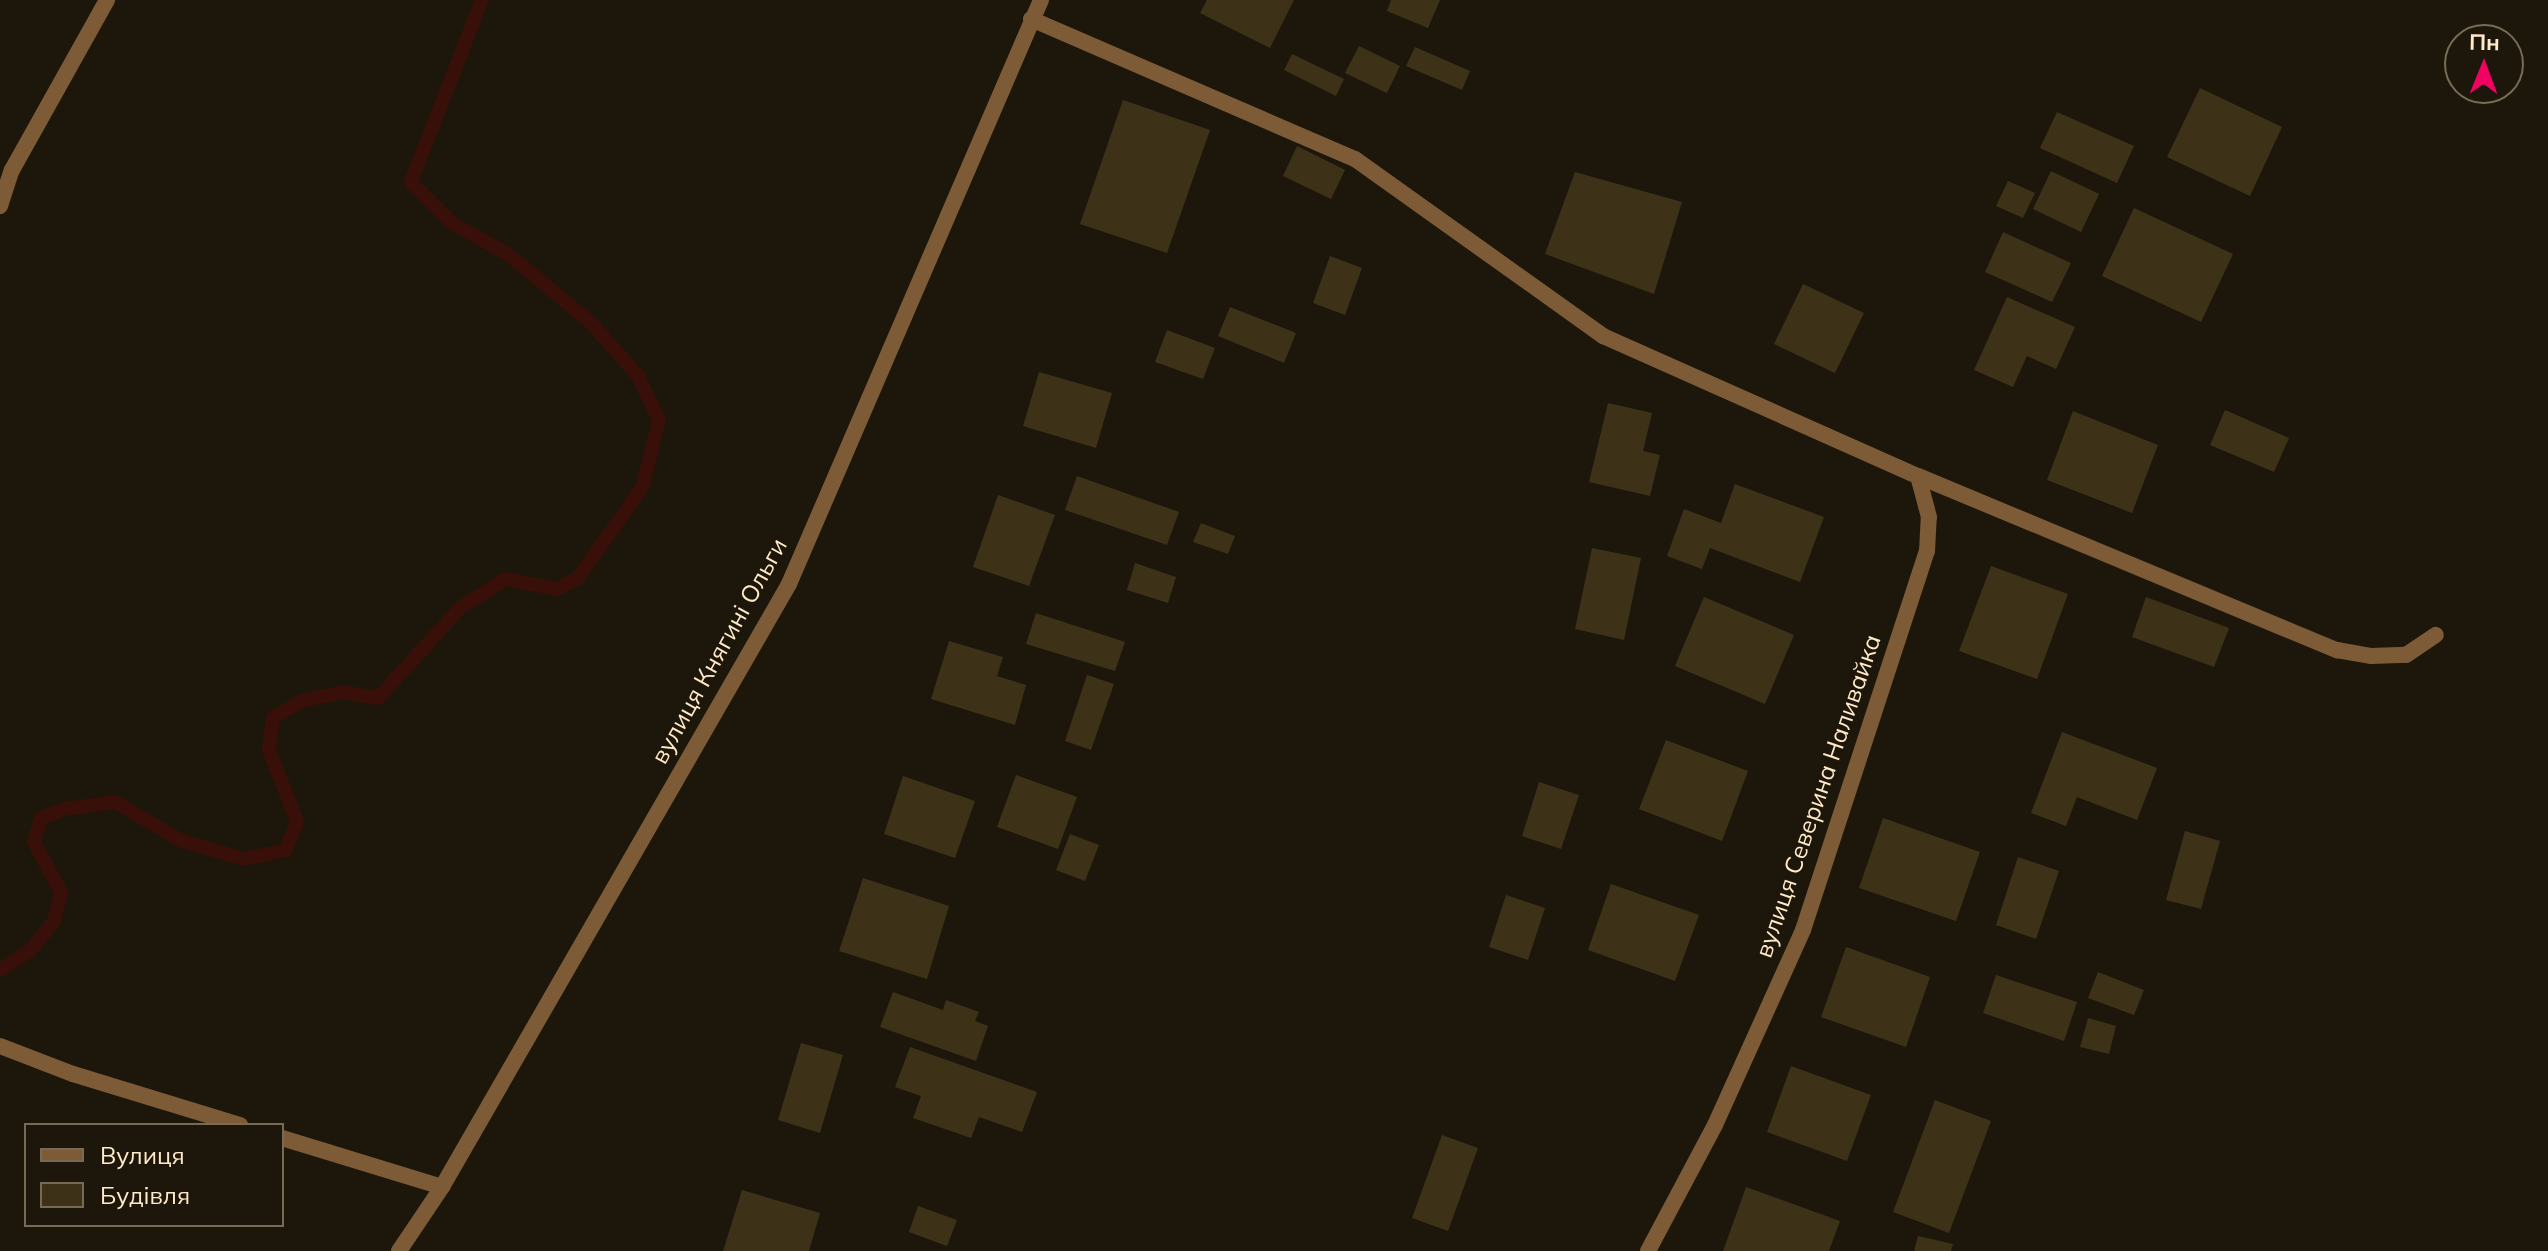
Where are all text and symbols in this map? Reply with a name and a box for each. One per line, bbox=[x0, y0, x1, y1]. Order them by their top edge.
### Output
north arrow bbox=[2444, 24, 2524, 104]
text: Пн bbox=[2469, 28, 2500, 56]
street label: вулиця Княгині Ольги bbox=[645, 533, 793, 769]
street label: вулиця Северина Наливайка bbox=[1749, 631, 1887, 961]
legend bbox=[24, 1123, 284, 1227]
text: Вулиця bbox=[100, 1140, 185, 1170]
text: Будівля bbox=[100, 1180, 190, 1210]

